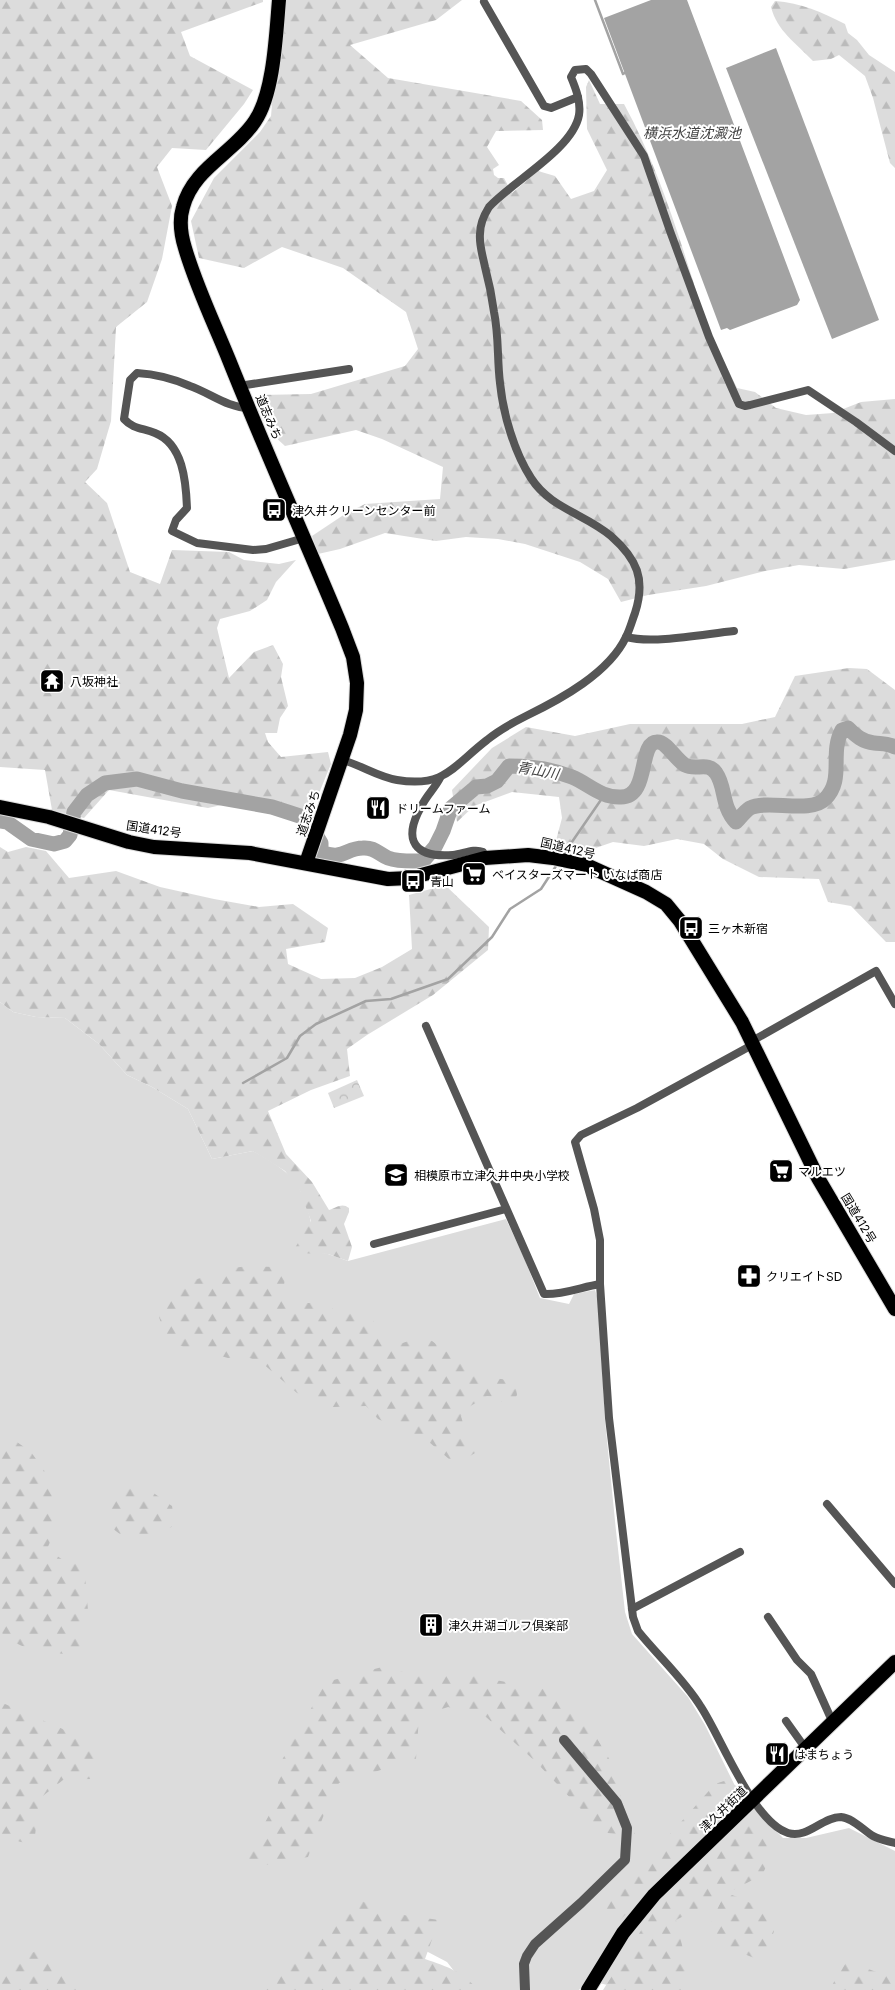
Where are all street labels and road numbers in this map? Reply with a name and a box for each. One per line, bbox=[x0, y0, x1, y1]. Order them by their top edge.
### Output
street label: 道志みち bbox=[253, 392, 285, 442]
street label: 道志みち bbox=[293, 788, 323, 838]
street label: 国道412号 bbox=[125, 818, 183, 840]
street label: 国道412号 bbox=[539, 834, 597, 862]
street label: 国道412号 bbox=[838, 1190, 880, 1246]
street label: 津久井街道 bbox=[696, 1783, 750, 1835]

